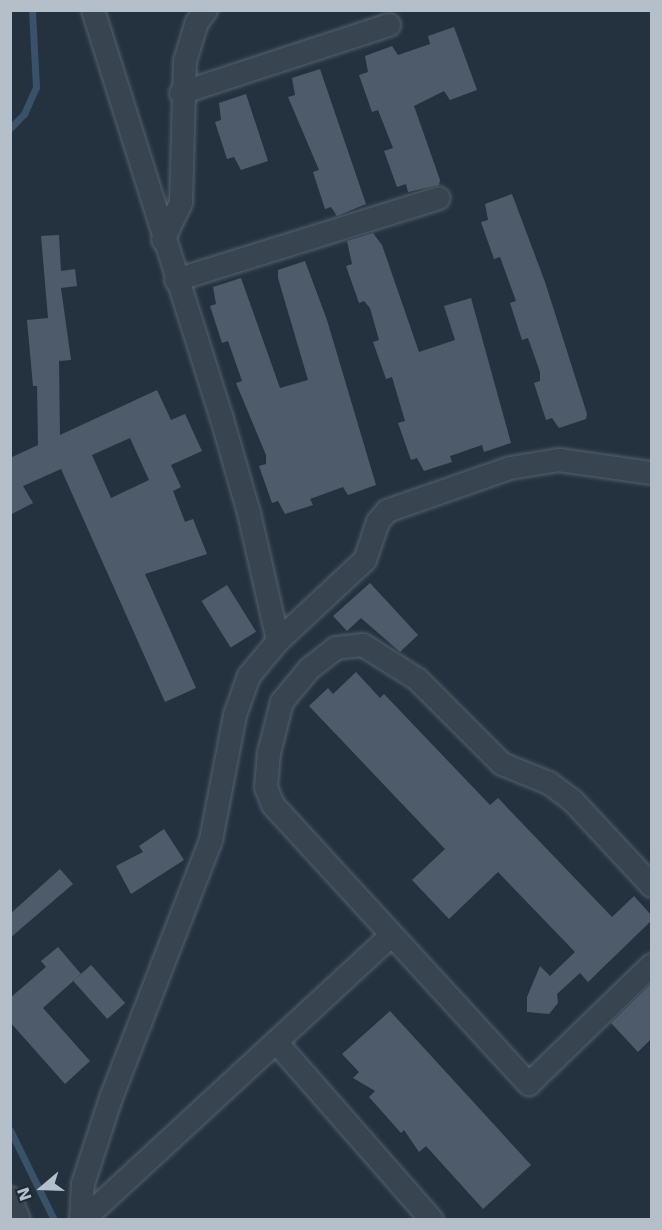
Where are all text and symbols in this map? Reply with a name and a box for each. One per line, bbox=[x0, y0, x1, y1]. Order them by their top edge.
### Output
north arrow bbox=[12, 1158, 72, 1218]
text: N bbox=[13, 1185, 36, 1203]

